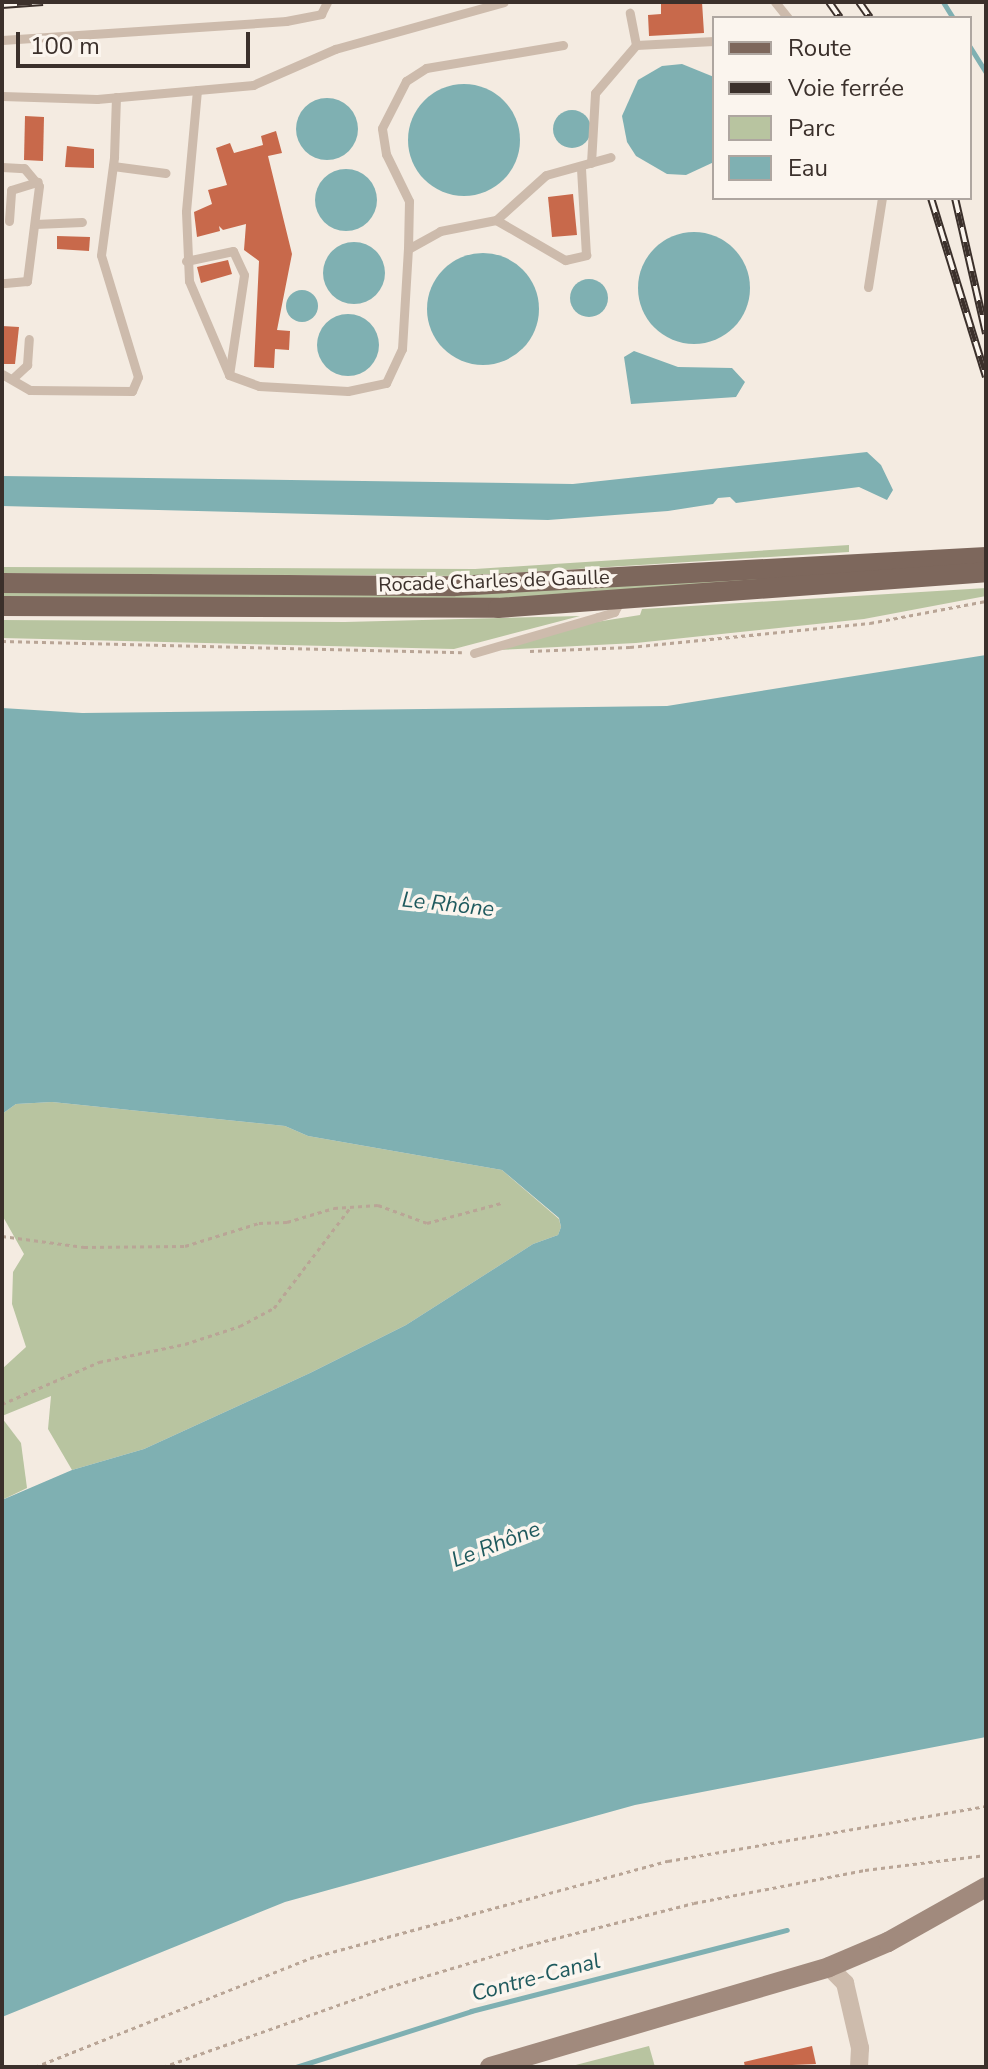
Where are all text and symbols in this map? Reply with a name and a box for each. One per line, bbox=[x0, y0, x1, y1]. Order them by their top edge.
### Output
scale bar bbox=[20, 16, 254, 66]
legend bbox=[712, 16, 972, 200]
text: 100 m bbox=[30, 30, 100, 62]
text: Route bbox=[788, 32, 852, 64]
text: Voie ferrée bbox=[788, 72, 904, 104]
text: Parc bbox=[788, 112, 835, 144]
text: Eau bbox=[788, 152, 828, 184]
street label: Rocade Charles de Gaulle bbox=[378, 565, 610, 597]
water label: Le Rhône bbox=[400, 887, 496, 923]
water label: Le Rhône bbox=[448, 1516, 544, 1574]
water label: Contre-Canal bbox=[469, 1948, 603, 2008]

